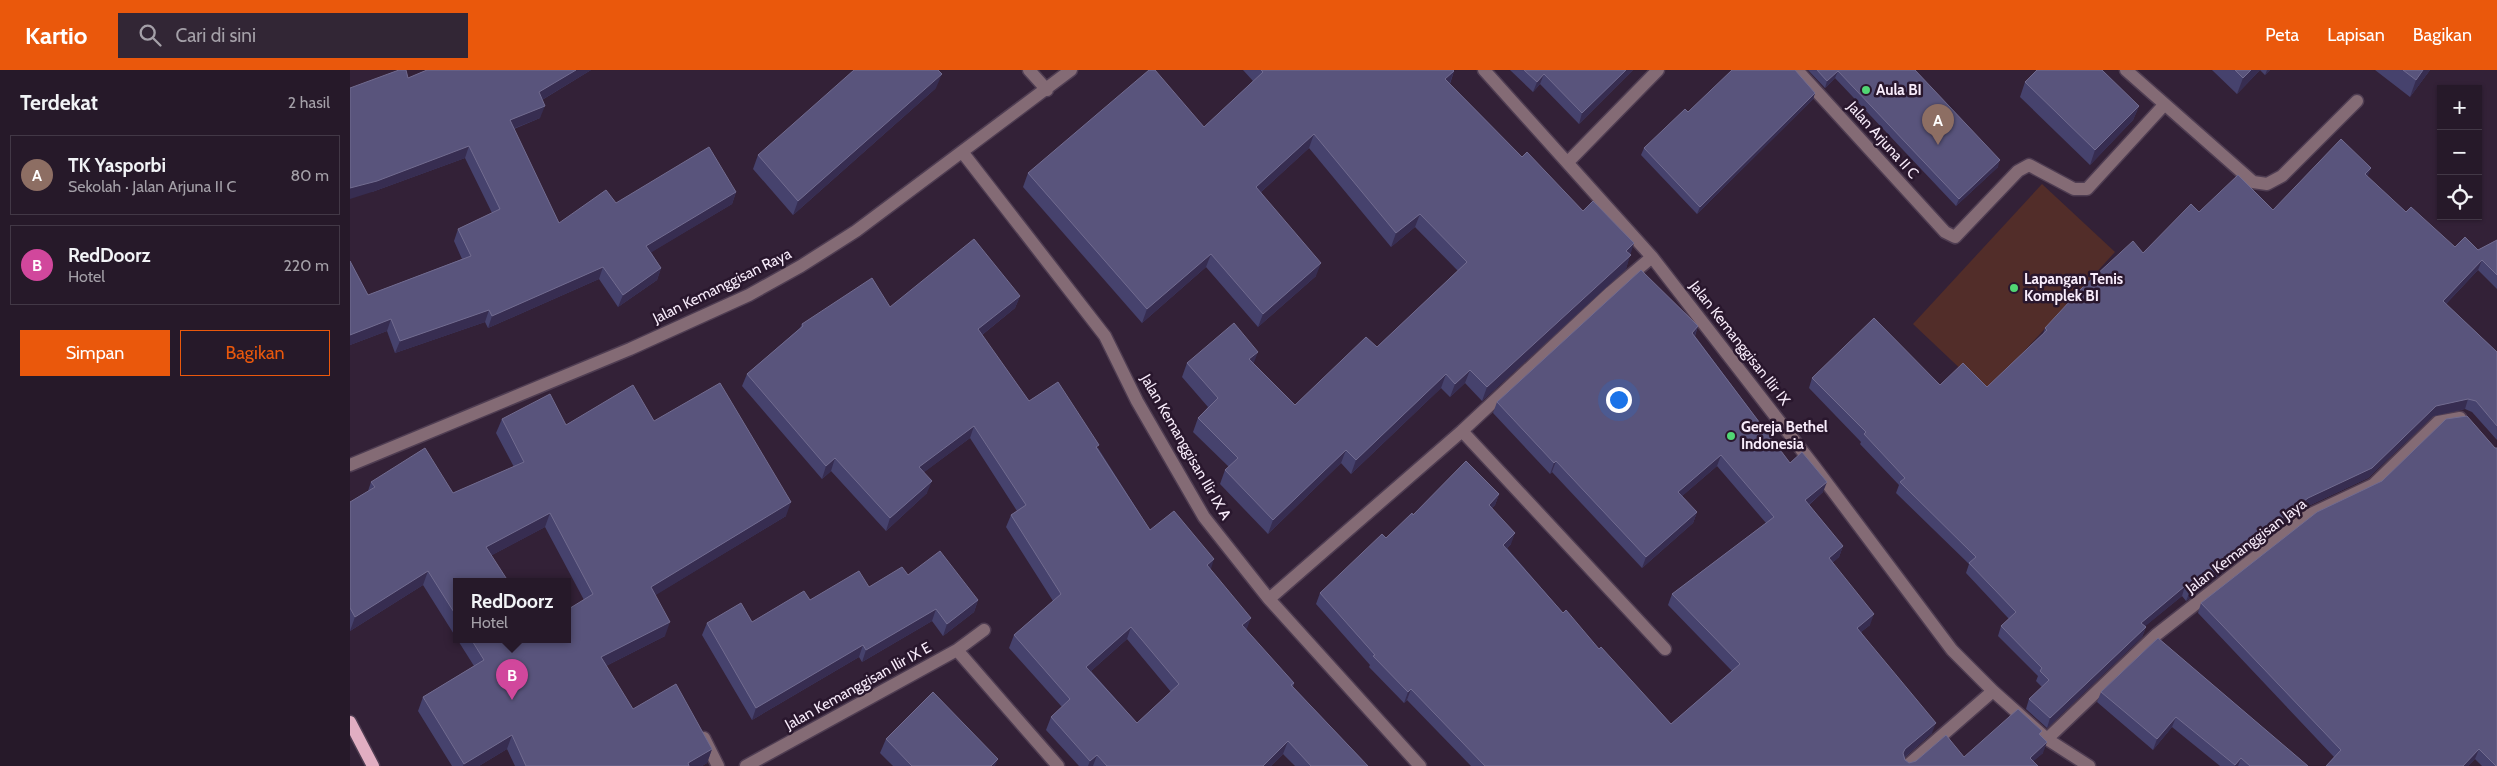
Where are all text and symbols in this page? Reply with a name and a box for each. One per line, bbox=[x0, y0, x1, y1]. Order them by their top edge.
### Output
search box bbox=[118, 13, 468, 58]
text: Kartio bbox=[25, 21, 88, 50]
icon: search bbox=[136, 21, 164, 49]
text: Cari di sini bbox=[176, 24, 256, 47]
text: Peta bbox=[2265, 24, 2299, 46]
text: Lapisan bbox=[2327, 24, 2385, 46]
text: Bagikan bbox=[2413, 24, 2472, 46]
place label: Aula BI bbox=[1876, 81, 1922, 99]
marker: Aula BI bbox=[1860, 84, 1872, 96]
map controls bbox=[2437, 85, 2482, 220]
button: + bbox=[2437, 85, 2482, 130]
text: Terdekat bbox=[20, 90, 98, 115]
text: 2 hasil bbox=[288, 93, 330, 112]
street label: Jalan Arjuna II C bbox=[1843, 97, 1922, 182]
pin: A bbox=[1922, 104, 1954, 145]
button: − bbox=[2437, 130, 2482, 175]
text: TK Yasporbi bbox=[68, 154, 166, 177]
text: A bbox=[32, 166, 42, 185]
text: 80 m bbox=[291, 166, 329, 185]
button: locate bbox=[2437, 175, 2482, 220]
text: Sekolah · Jalan Arjuna II C bbox=[68, 177, 236, 196]
text: RedDoorz bbox=[68, 244, 150, 267]
street label: Jalan Kemanggisan Raya bbox=[649, 244, 795, 328]
text: B bbox=[32, 256, 42, 275]
text: 220 m bbox=[283, 256, 329, 275]
text: Hotel bbox=[68, 267, 105, 286]
place label: Lapangan Tenis Komplek BI bbox=[2024, 270, 2123, 305]
street label: Jalan Kemanggisan Ilir IX bbox=[1685, 277, 1794, 409]
marker: Lapangan Tenis Komplek BI bbox=[2008, 282, 2020, 294]
button: Simpan bbox=[20, 330, 170, 376]
button: Bagikan bbox=[180, 330, 330, 376]
street label: Jalan Kemanggisan Ilir IX A bbox=[1136, 370, 1235, 524]
your location bbox=[1606, 387, 1632, 413]
place label: Gereja Bethel Indonesia bbox=[1741, 418, 1828, 453]
marker: Gereja Bethel Indonesia bbox=[1725, 430, 1737, 442]
street label: Jalan Kemanggisan Jaya bbox=[2181, 494, 2311, 598]
popup bbox=[453, 578, 571, 643]
text: RedDoorz bbox=[471, 590, 553, 613]
text: Hotel bbox=[471, 613, 508, 632]
street label: Jalan Kemanggisan Ilir IX E bbox=[781, 638, 934, 734]
pin: B bbox=[496, 659, 528, 700]

